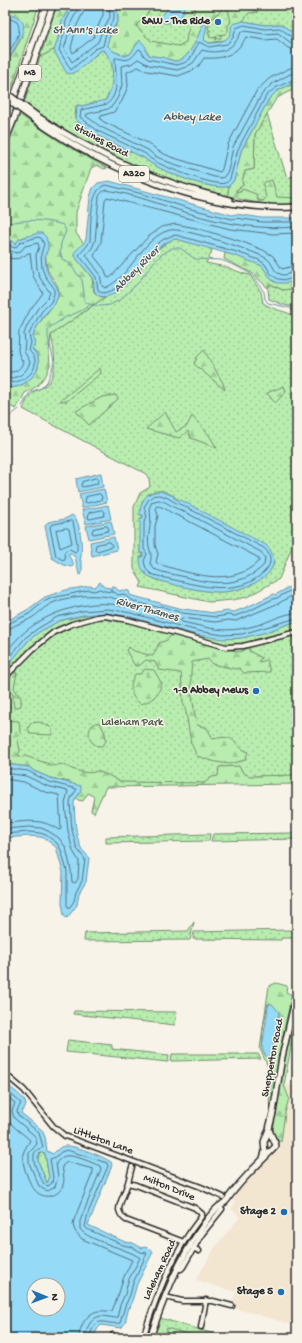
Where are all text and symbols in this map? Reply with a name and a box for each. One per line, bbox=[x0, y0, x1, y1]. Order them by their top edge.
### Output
place label: SAW - The Ride bbox=[142, 16, 211, 28]
marker: SAW - The Ride bbox=[213, 17, 223, 27]
water label: St Ann's Lake bbox=[53, 24, 118, 38]
road number: M3 bbox=[19, 65, 41, 81]
water label: Abbey Lake bbox=[163, 111, 221, 125]
street label: Staines Road bbox=[72, 122, 132, 161]
road number: A320 bbox=[119, 166, 149, 182]
water label: Abbey River bbox=[111, 242, 165, 296]
water label: River Thames bbox=[114, 595, 181, 625]
place label: 1-8 Abbey Mews bbox=[173, 685, 249, 697]
marker: 1-8 Abbey Mews bbox=[251, 686, 261, 696]
park label: Laleham Park bbox=[101, 717, 164, 729]
street label: Shepperton Road bbox=[260, 1016, 287, 1098]
street label: Littleton Lane bbox=[72, 1125, 135, 1157]
street label: Milton Drive bbox=[142, 1172, 197, 1204]
place label: Stage 2 bbox=[240, 1205, 277, 1219]
marker: Stage 2 bbox=[279, 1207, 289, 1217]
street label: Laleham Road bbox=[141, 1237, 180, 1302]
north arrow bbox=[26, 1277, 66, 1317]
place label: Stage 5 bbox=[237, 1285, 273, 1299]
marker: Stage 5 bbox=[276, 1287, 286, 1297]
text: N bbox=[48, 1293, 60, 1301]

